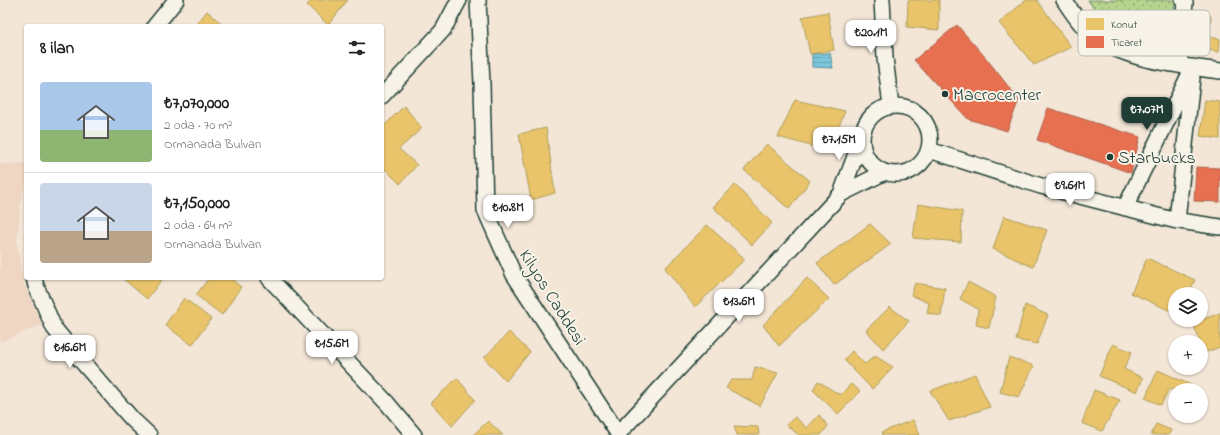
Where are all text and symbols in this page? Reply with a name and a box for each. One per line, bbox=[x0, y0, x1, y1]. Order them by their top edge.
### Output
legend bbox=[1078, 10, 1210, 56]
text: Konut bbox=[1111, 17, 1138, 33]
pin: ₺20.1M bbox=[838, 20, 904, 54]
text: ₺20.1M bbox=[854, 23, 888, 42]
text: Ticaret bbox=[1111, 35, 1142, 51]
text: 8 ilan bbox=[40, 36, 74, 61]
icon: filters bbox=[346, 37, 368, 59]
place label: Macrocenter bbox=[953, 83, 1042, 109]
marker: Macrocenter bbox=[940, 89, 950, 99]
text: ₺7,070,000 bbox=[164, 91, 229, 116]
pin: ₺7.07M bbox=[1114, 97, 1180, 131]
icon: home bbox=[72, 98, 120, 146]
text: ₺7.07M bbox=[1130, 100, 1164, 119]
text: 2 oda · 70 m² bbox=[164, 116, 232, 135]
pin: ₺7.15M bbox=[806, 127, 872, 161]
text: ₺7.15M bbox=[822, 130, 856, 149]
text: Ormanada Bulvarı bbox=[164, 135, 261, 154]
place label: Starbucks bbox=[1118, 146, 1196, 172]
marker: Starbucks bbox=[1105, 152, 1115, 162]
pin: ₺9.61M bbox=[1037, 173, 1103, 207]
text: ₺9.61M bbox=[1055, 176, 1085, 195]
text: ₺7,150,000 bbox=[164, 191, 230, 216]
pin: ₺10.8M bbox=[475, 195, 541, 229]
text: ₺10.8M bbox=[492, 198, 524, 217]
icon: home bbox=[72, 199, 120, 247]
text: 2 oda · 64 m² bbox=[164, 216, 232, 235]
text: Ormanada Bulvarı bbox=[164, 235, 261, 254]
street label: Kilyos Caddesi bbox=[511, 245, 591, 351]
map controls bbox=[1168, 287, 1208, 423]
button: layers bbox=[1168, 287, 1208, 327]
pin: ₺13.6M bbox=[706, 289, 772, 323]
text: ₺13.6M bbox=[723, 292, 755, 311]
pin: ₺15.6M bbox=[299, 331, 365, 365]
text: ₺15.6M bbox=[315, 334, 349, 353]
pin: ₺16.6M bbox=[37, 335, 103, 369]
button: + bbox=[1168, 335, 1208, 375]
text: ₺16.6M bbox=[54, 338, 86, 357]
button: − bbox=[1168, 383, 1208, 423]

